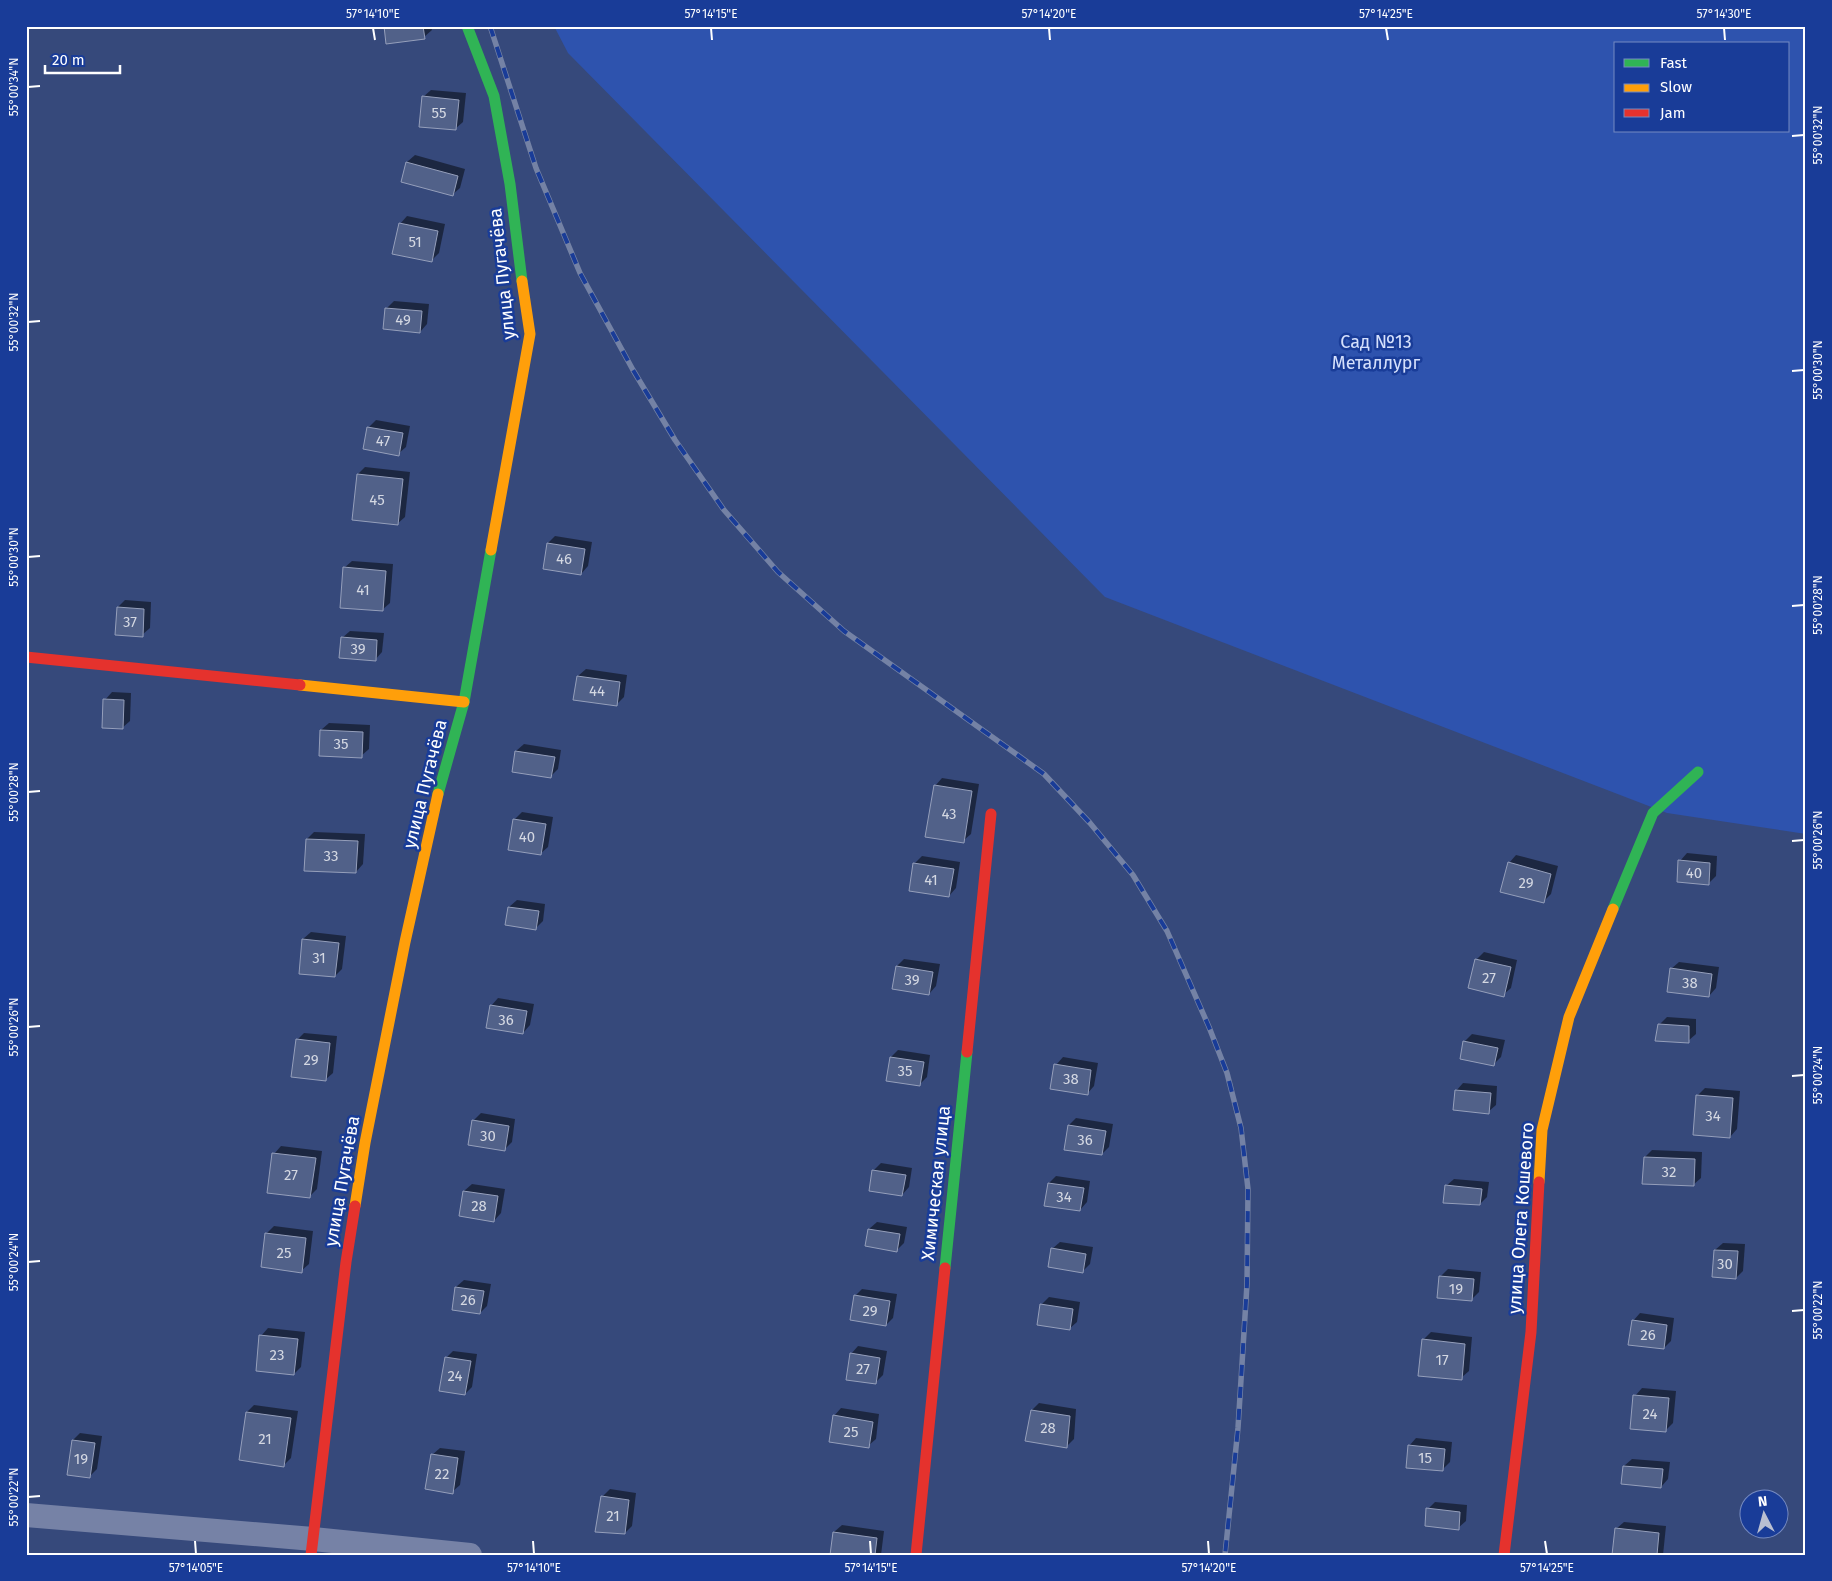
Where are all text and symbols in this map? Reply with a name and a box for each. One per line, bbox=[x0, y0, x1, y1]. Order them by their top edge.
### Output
text: 57°14'10"E bbox=[346, 7, 400, 21]
text: 57°14'15"E bbox=[684, 7, 738, 21]
text: 57°14'20"E bbox=[1022, 7, 1076, 21]
text: 57°14'25"E bbox=[1359, 7, 1413, 21]
text: 57°14'30"E bbox=[1697, 7, 1751, 21]
scale bar bbox=[45, 42, 120, 74]
legend bbox=[1614, 42, 1790, 132]
text: 20 m bbox=[52, 51, 85, 69]
text: Fast bbox=[1660, 54, 1687, 72]
text: 55°00'34"N bbox=[7, 58, 21, 116]
text: Slow bbox=[1660, 78, 1692, 96]
house number: 55 bbox=[432, 104, 446, 122]
text: Jam bbox=[1660, 104, 1686, 122]
text: 55°00'32"N bbox=[1811, 106, 1825, 164]
street label: улица Пугачёва bbox=[484, 207, 520, 341]
house number: 51 bbox=[408, 233, 422, 251]
text: 55°00'32"N bbox=[7, 293, 21, 351]
house number: 49 bbox=[395, 311, 411, 329]
park label: Сад №13 Металлург bbox=[1332, 331, 1421, 374]
text: 55°00'30"N bbox=[1811, 340, 1825, 400]
house number: 47 bbox=[376, 432, 390, 450]
house number: 45 bbox=[369, 491, 385, 509]
text: 55°00'30"N bbox=[7, 527, 21, 587]
house number: 46 bbox=[556, 550, 572, 568]
text: 55°00'28"N bbox=[1811, 575, 1825, 635]
house number: 41 bbox=[356, 581, 370, 599]
house number: 37 bbox=[123, 613, 137, 631]
house number: 39 bbox=[350, 640, 366, 658]
house number: 44 bbox=[589, 682, 605, 700]
street label: улица Пугачёва bbox=[398, 717, 452, 851]
house number: 35 bbox=[333, 735, 349, 753]
text: 55°00'28"N bbox=[7, 762, 21, 822]
house number: 43 bbox=[941, 805, 957, 823]
text: 55°00'26"N bbox=[1811, 810, 1825, 870]
house number: 40 bbox=[519, 828, 535, 846]
house number: 33 bbox=[324, 847, 338, 865]
house number: 40 bbox=[1686, 864, 1702, 882]
house number: 41 bbox=[924, 871, 938, 889]
house number: 29 bbox=[1518, 874, 1534, 892]
house number: 31 bbox=[312, 949, 326, 967]
house number: 27 bbox=[1482, 969, 1496, 987]
house number: 39 bbox=[904, 971, 920, 989]
house number: 38 bbox=[1682, 974, 1698, 992]
text: 55°00'26"N bbox=[7, 997, 21, 1057]
house number: 36 bbox=[498, 1011, 514, 1029]
text: 55°00'24"N bbox=[1811, 1046, 1825, 1104]
house number: 29 bbox=[303, 1051, 319, 1069]
house number: 35 bbox=[897, 1062, 913, 1080]
house number: 38 bbox=[1063, 1070, 1079, 1088]
street label: Химическая улица bbox=[917, 1105, 955, 1261]
house number: 34 bbox=[1705, 1107, 1721, 1125]
street label: улица Пугачёва bbox=[320, 1114, 364, 1248]
street label: улица Олега Кошевого bbox=[1503, 1121, 1539, 1315]
house number: 30 bbox=[480, 1127, 496, 1145]
house number: 36 bbox=[1077, 1131, 1093, 1149]
house number: 32 bbox=[1662, 1163, 1676, 1181]
house number: 27 bbox=[284, 1166, 298, 1184]
house number: 34 bbox=[1056, 1188, 1072, 1206]
house number: 28 bbox=[471, 1197, 487, 1215]
text: 55°00'24"N bbox=[7, 1233, 21, 1291]
house number: 25 bbox=[277, 1244, 291, 1262]
house number: 30 bbox=[1717, 1255, 1733, 1273]
house number: 19 bbox=[1449, 1280, 1463, 1298]
text: 55°00'22"N bbox=[1811, 1281, 1825, 1339]
house number: 26 bbox=[460, 1291, 476, 1309]
house number: 29 bbox=[862, 1302, 878, 1320]
house number: 26 bbox=[1640, 1326, 1656, 1344]
house number: 23 bbox=[270, 1346, 284, 1364]
house number: 17 bbox=[1435, 1351, 1449, 1369]
house number: 27 bbox=[856, 1360, 870, 1378]
house number: 24 bbox=[447, 1367, 463, 1385]
house number: 24 bbox=[1642, 1405, 1658, 1423]
house number: 28 bbox=[1040, 1419, 1056, 1437]
house number: 25 bbox=[844, 1423, 858, 1441]
house number: 21 bbox=[258, 1430, 272, 1448]
house number: 15 bbox=[1418, 1449, 1432, 1467]
house number: 19 bbox=[74, 1450, 88, 1468]
house number: 22 bbox=[435, 1465, 449, 1483]
text: 55°00'22"N bbox=[7, 1468, 21, 1526]
north arrow bbox=[1740, 1488, 1790, 1538]
text: N bbox=[1757, 1493, 1768, 1511]
house number: 21 bbox=[606, 1507, 620, 1525]
text: 57°14'05"E bbox=[169, 1561, 223, 1575]
text: 57°14'10"E bbox=[507, 1561, 561, 1575]
text: 57°14'15"E bbox=[844, 1561, 898, 1575]
text: 57°14'20"E bbox=[1182, 1561, 1236, 1575]
text: 57°14'25"E bbox=[1520, 1561, 1574, 1575]

